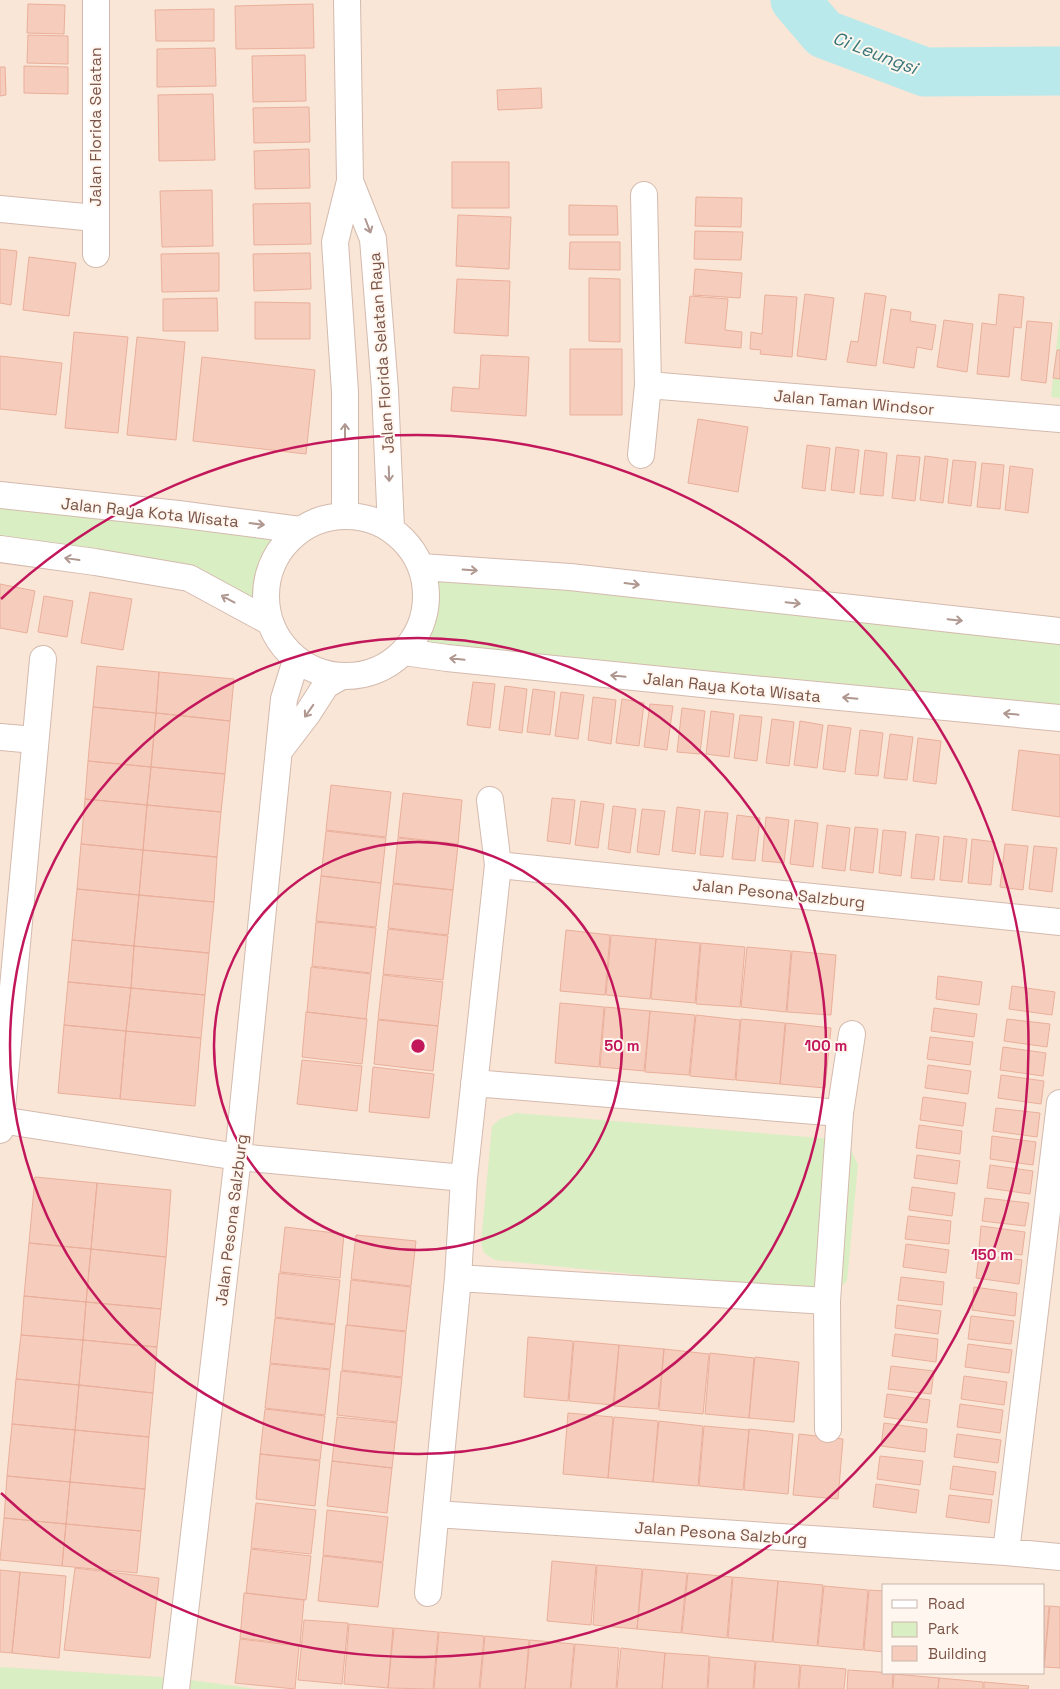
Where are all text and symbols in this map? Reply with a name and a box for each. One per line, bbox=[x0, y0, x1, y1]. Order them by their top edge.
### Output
water label: Ci Leungsi bbox=[830, 26, 923, 80]
street label: Jalan Florida Selatan bbox=[85, 47, 106, 207]
one-way arrow bbox=[364, 218, 373, 233]
street label: Jalan Florida Selatan Raya bbox=[364, 252, 399, 454]
street label: Jalan Taman Windsor bbox=[773, 385, 935, 420]
one-way arrow bbox=[340, 423, 350, 440]
one-way arrow bbox=[384, 466, 394, 482]
street label: Jalan Raya Kota Wisata bbox=[60, 493, 240, 532]
one-way arrow bbox=[249, 519, 265, 529]
one-way arrow bbox=[64, 554, 80, 564]
one-way arrow bbox=[461, 566, 477, 575]
one-way arrow bbox=[623, 579, 639, 589]
one-way arrow bbox=[220, 594, 235, 604]
one-way arrow bbox=[785, 598, 801, 608]
one-way arrow bbox=[946, 615, 962, 625]
one-way arrow bbox=[449, 654, 465, 664]
street label: Jalan Raya Kota Wisata bbox=[642, 668, 822, 707]
one-way arrow bbox=[611, 671, 627, 681]
one-way arrow bbox=[842, 694, 858, 703]
one-way arrow bbox=[304, 704, 314, 718]
one-way arrow bbox=[1004, 709, 1020, 718]
street label: Jalan Pesona Salzburg bbox=[692, 874, 866, 913]
text: 50 m bbox=[604, 1036, 640, 1055]
text: 100 m bbox=[805, 1036, 847, 1055]
centre of rings bbox=[409, 1037, 427, 1055]
street label: Jalan Pesona Salzburg bbox=[211, 1133, 252, 1307]
text: 150 m bbox=[971, 1245, 1013, 1264]
street label: Jalan Pesona Salzburg bbox=[634, 1517, 808, 1550]
legend bbox=[882, 1584, 1045, 1674]
text: Road bbox=[928, 1594, 965, 1613]
text: Park bbox=[928, 1619, 959, 1638]
text: Building bbox=[928, 1644, 987, 1663]

